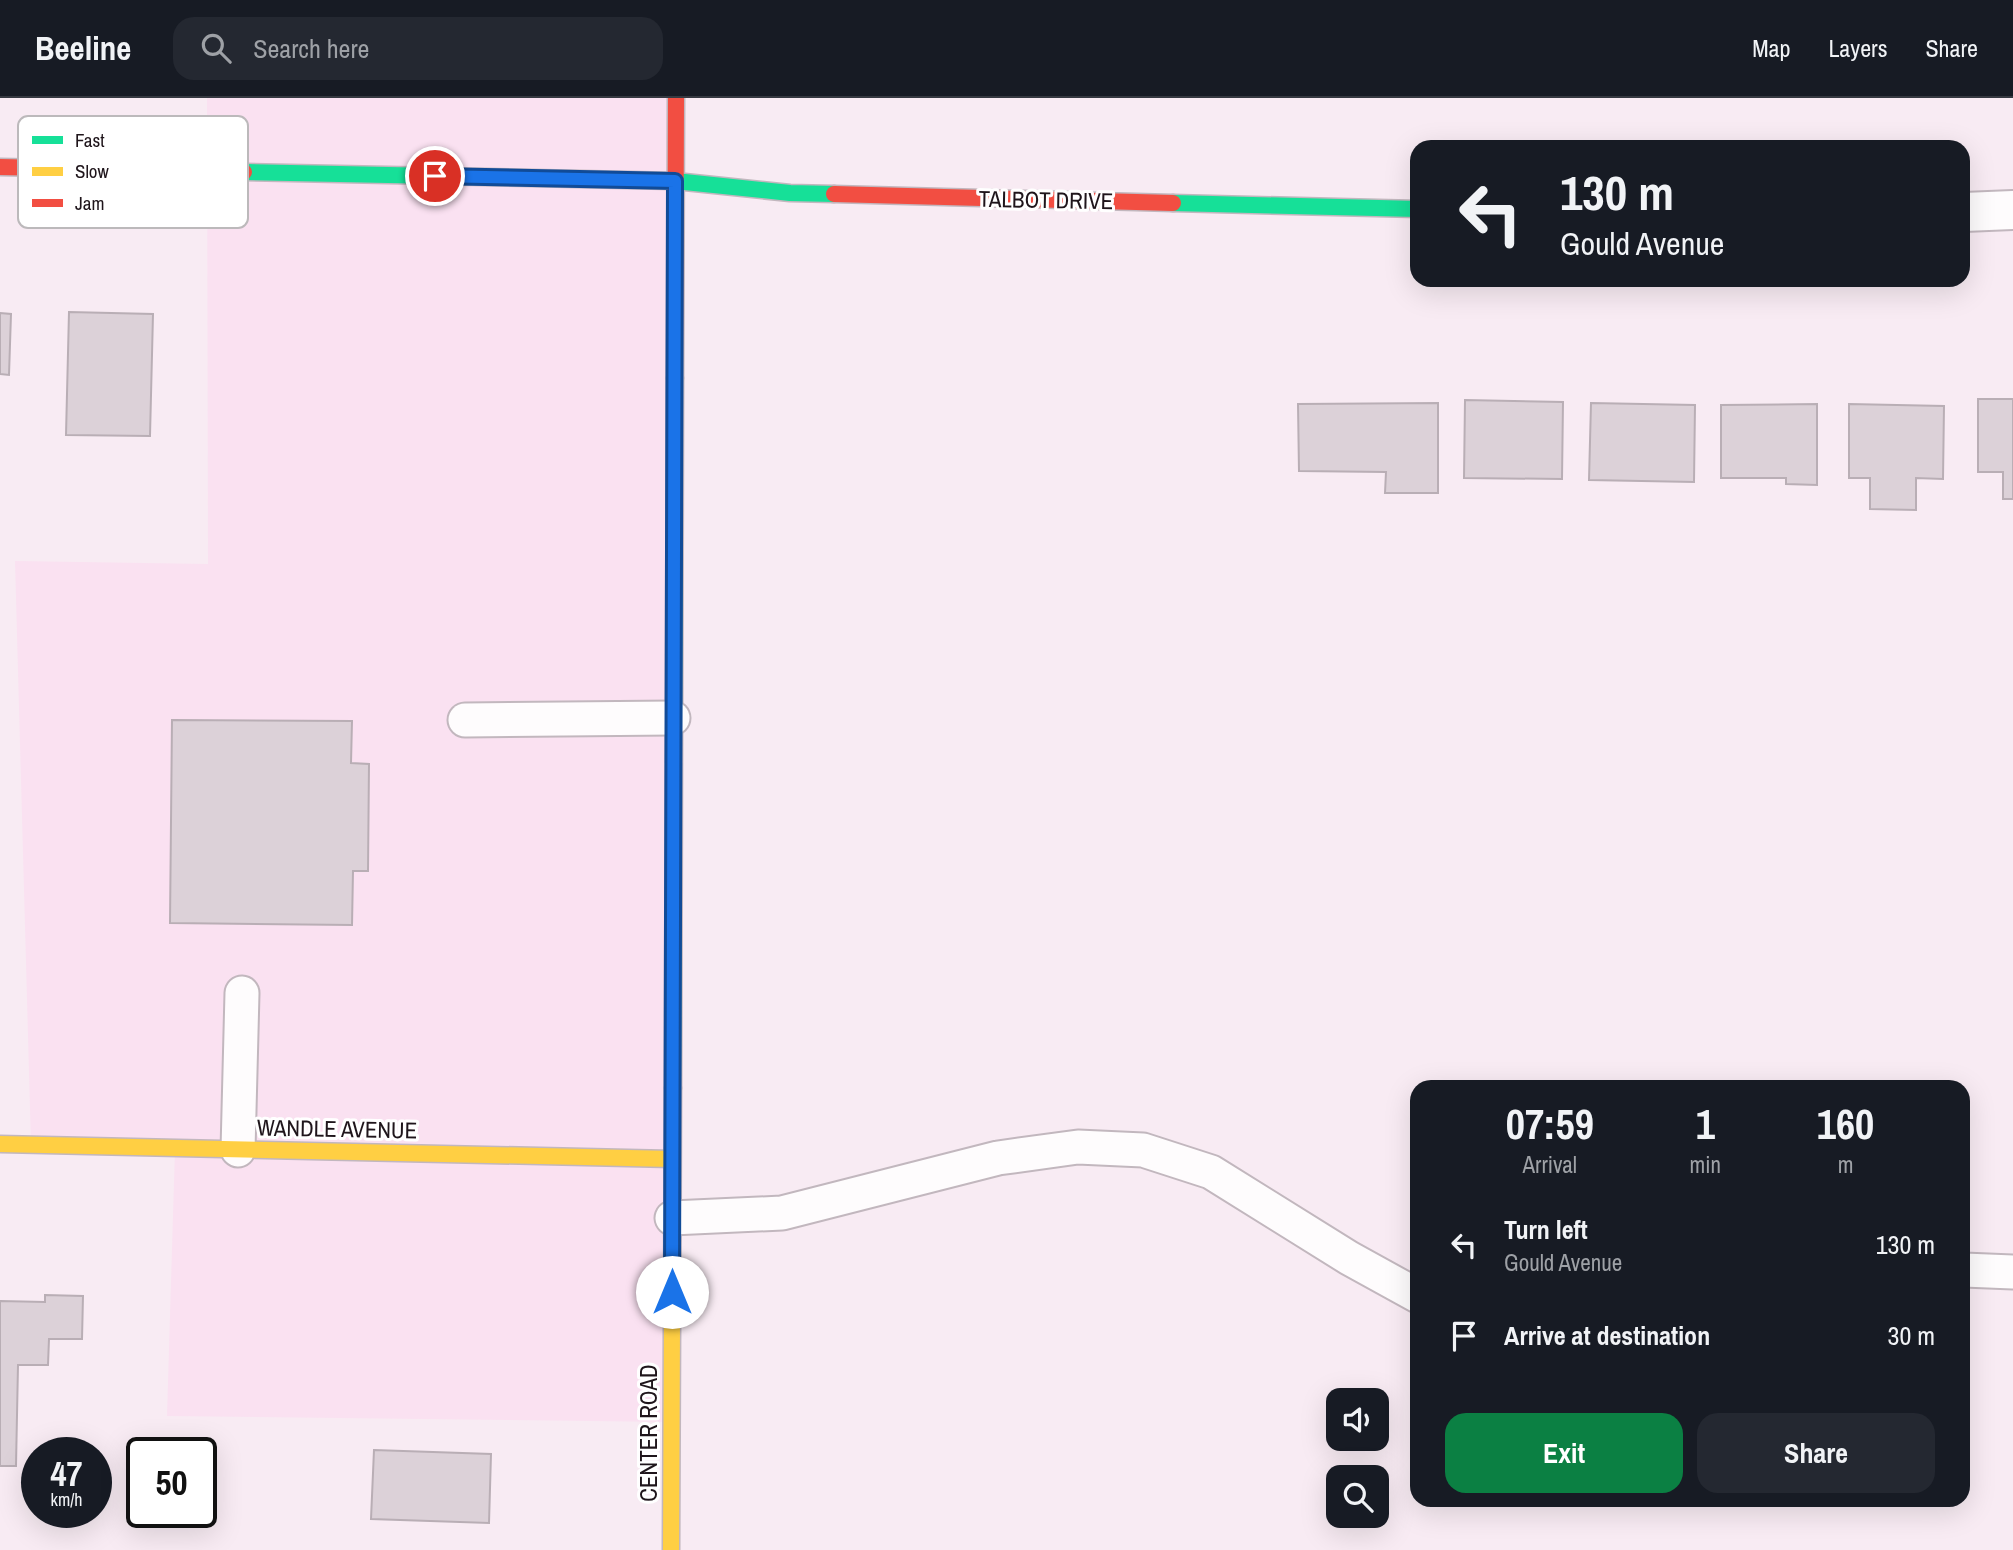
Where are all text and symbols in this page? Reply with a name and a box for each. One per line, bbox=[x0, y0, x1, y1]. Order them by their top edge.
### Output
search box bbox=[173, 17, 663, 80]
text: Beeline bbox=[35, 26, 131, 70]
icon: search bbox=[197, 29, 235, 67]
text: Search here bbox=[253, 31, 369, 66]
text: Map bbox=[1752, 32, 1790, 64]
text: Layers bbox=[1828, 32, 1887, 64]
text: Share bbox=[1925, 32, 1978, 64]
legend bbox=[18, 116, 248, 228]
text: Fast bbox=[75, 127, 105, 153]
pin bbox=[405, 146, 465, 206]
icon: arrive bbox=[416, 157, 454, 195]
text: Slow bbox=[75, 158, 110, 184]
text: 130 m bbox=[1560, 159, 1674, 225]
icon: left bbox=[1445, 168, 1536, 259]
street label: TALBOT DRIVE bbox=[978, 183, 1114, 216]
text: Jam bbox=[75, 190, 104, 216]
text: Gould Avenue bbox=[1560, 222, 1724, 265]
text: 07:59 bbox=[1506, 1096, 1594, 1152]
text: 1 bbox=[1696, 1096, 1715, 1152]
text: 160 bbox=[1817, 1096, 1874, 1152]
street label: WANDLE AVENUE bbox=[257, 1112, 417, 1145]
text: Arrival bbox=[1523, 1149, 1577, 1180]
text: min bbox=[1690, 1149, 1721, 1180]
text: m bbox=[1838, 1149, 1853, 1180]
text: Turn left bbox=[1504, 1212, 1588, 1247]
icon: left bbox=[1445, 1226, 1483, 1264]
text: 130 m bbox=[1876, 1227, 1935, 1262]
text: Gould Avenue bbox=[1504, 1247, 1622, 1278]
position arrow bbox=[635, 1255, 709, 1329]
icon: arrive bbox=[1445, 1317, 1483, 1355]
text: Arrive at destination bbox=[1504, 1318, 1710, 1353]
text: 30 m bbox=[1888, 1318, 1935, 1353]
street label: CENTER ROAD bbox=[633, 1364, 664, 1502]
map controls bbox=[1326, 1388, 1389, 1528]
button: sound bbox=[1326, 1388, 1389, 1451]
button: Exit bbox=[1445, 1413, 1683, 1493]
button: Share bbox=[1697, 1413, 1935, 1493]
speed limit sign: 50 bbox=[126, 1437, 217, 1528]
text: 47 bbox=[51, 1450, 82, 1497]
button: search bbox=[1326, 1465, 1389, 1528]
text: km/h bbox=[51, 1487, 83, 1512]

